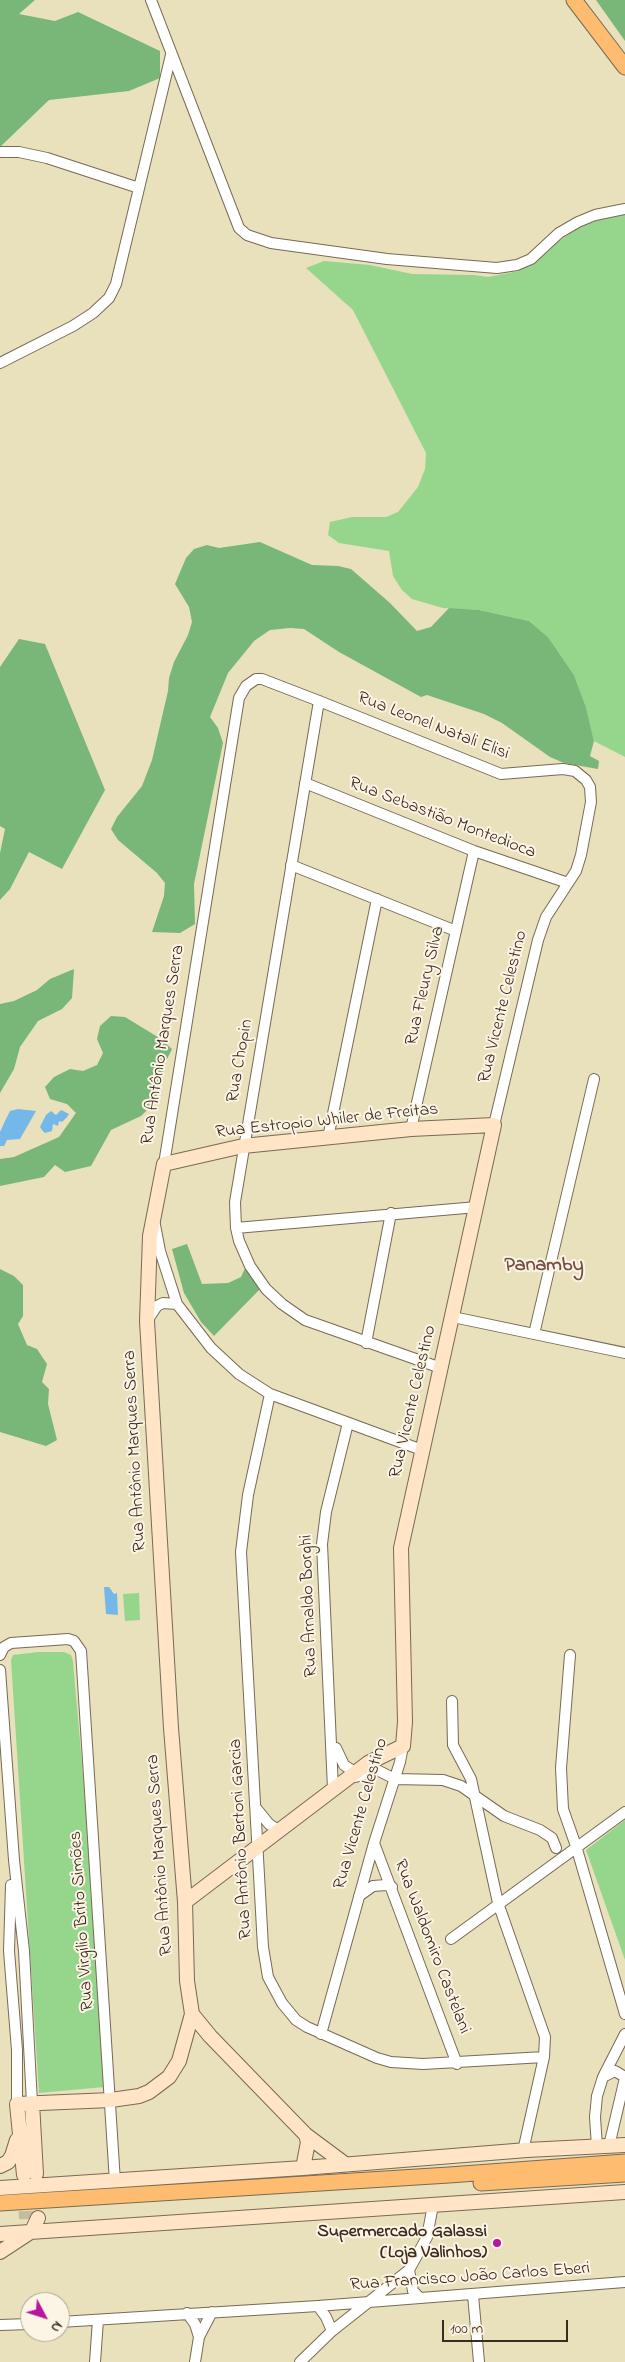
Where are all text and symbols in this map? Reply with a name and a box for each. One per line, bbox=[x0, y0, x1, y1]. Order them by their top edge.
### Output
street label: Rua Leonel Natali Elisi bbox=[354, 688, 512, 766]
street label: Rua Sebastião Montedioca bbox=[346, 773, 538, 865]
street label: Rua Fleury Silva bbox=[402, 924, 450, 1048]
street label: Rua Vicente Celestino bbox=[475, 929, 533, 1085]
street label: Rua Antônio Marques Serra bbox=[138, 944, 190, 1146]
street label: Rua Chopin bbox=[223, 1018, 259, 1104]
street label: Rua Estropio Whiler de Freitas bbox=[214, 1100, 440, 1144]
district label: Panamby bbox=[504, 1255, 584, 1279]
street label: Rua Vicente Celestino bbox=[386, 1323, 442, 1481]
street label: Rua Antônio Marques Serra bbox=[120, 1350, 152, 1552]
street label: Rua Arnaldo Borghi bbox=[297, 1534, 323, 1678]
street label: Rua Vicente Celestino bbox=[330, 1736, 394, 1892]
street label: Rua Antônio Bertoni Garcia bbox=[226, 1738, 258, 1940]
street label: Rua Antônio Marques Serra bbox=[143, 1754, 179, 1956]
street label: Rua Virgílio Brito Simões bbox=[66, 1830, 100, 2012]
street label: Rua Waldomiro Castelani bbox=[388, 1857, 474, 2037]
place label: Supermercado Galassi (Loja Valinhos) bbox=[317, 2222, 487, 2264]
marker: Supermercado Galassi (Loja Valinhos) bbox=[491, 2237, 503, 2249]
street label: Rua Francisco João Carlos Eberi bbox=[349, 2259, 591, 2297]
north arrow bbox=[20, 2292, 70, 2342]
scale bar bbox=[445, 2310, 571, 2342]
text: N bbox=[45, 2316, 67, 2337]
text: 100 m bbox=[450, 2318, 483, 2340]

